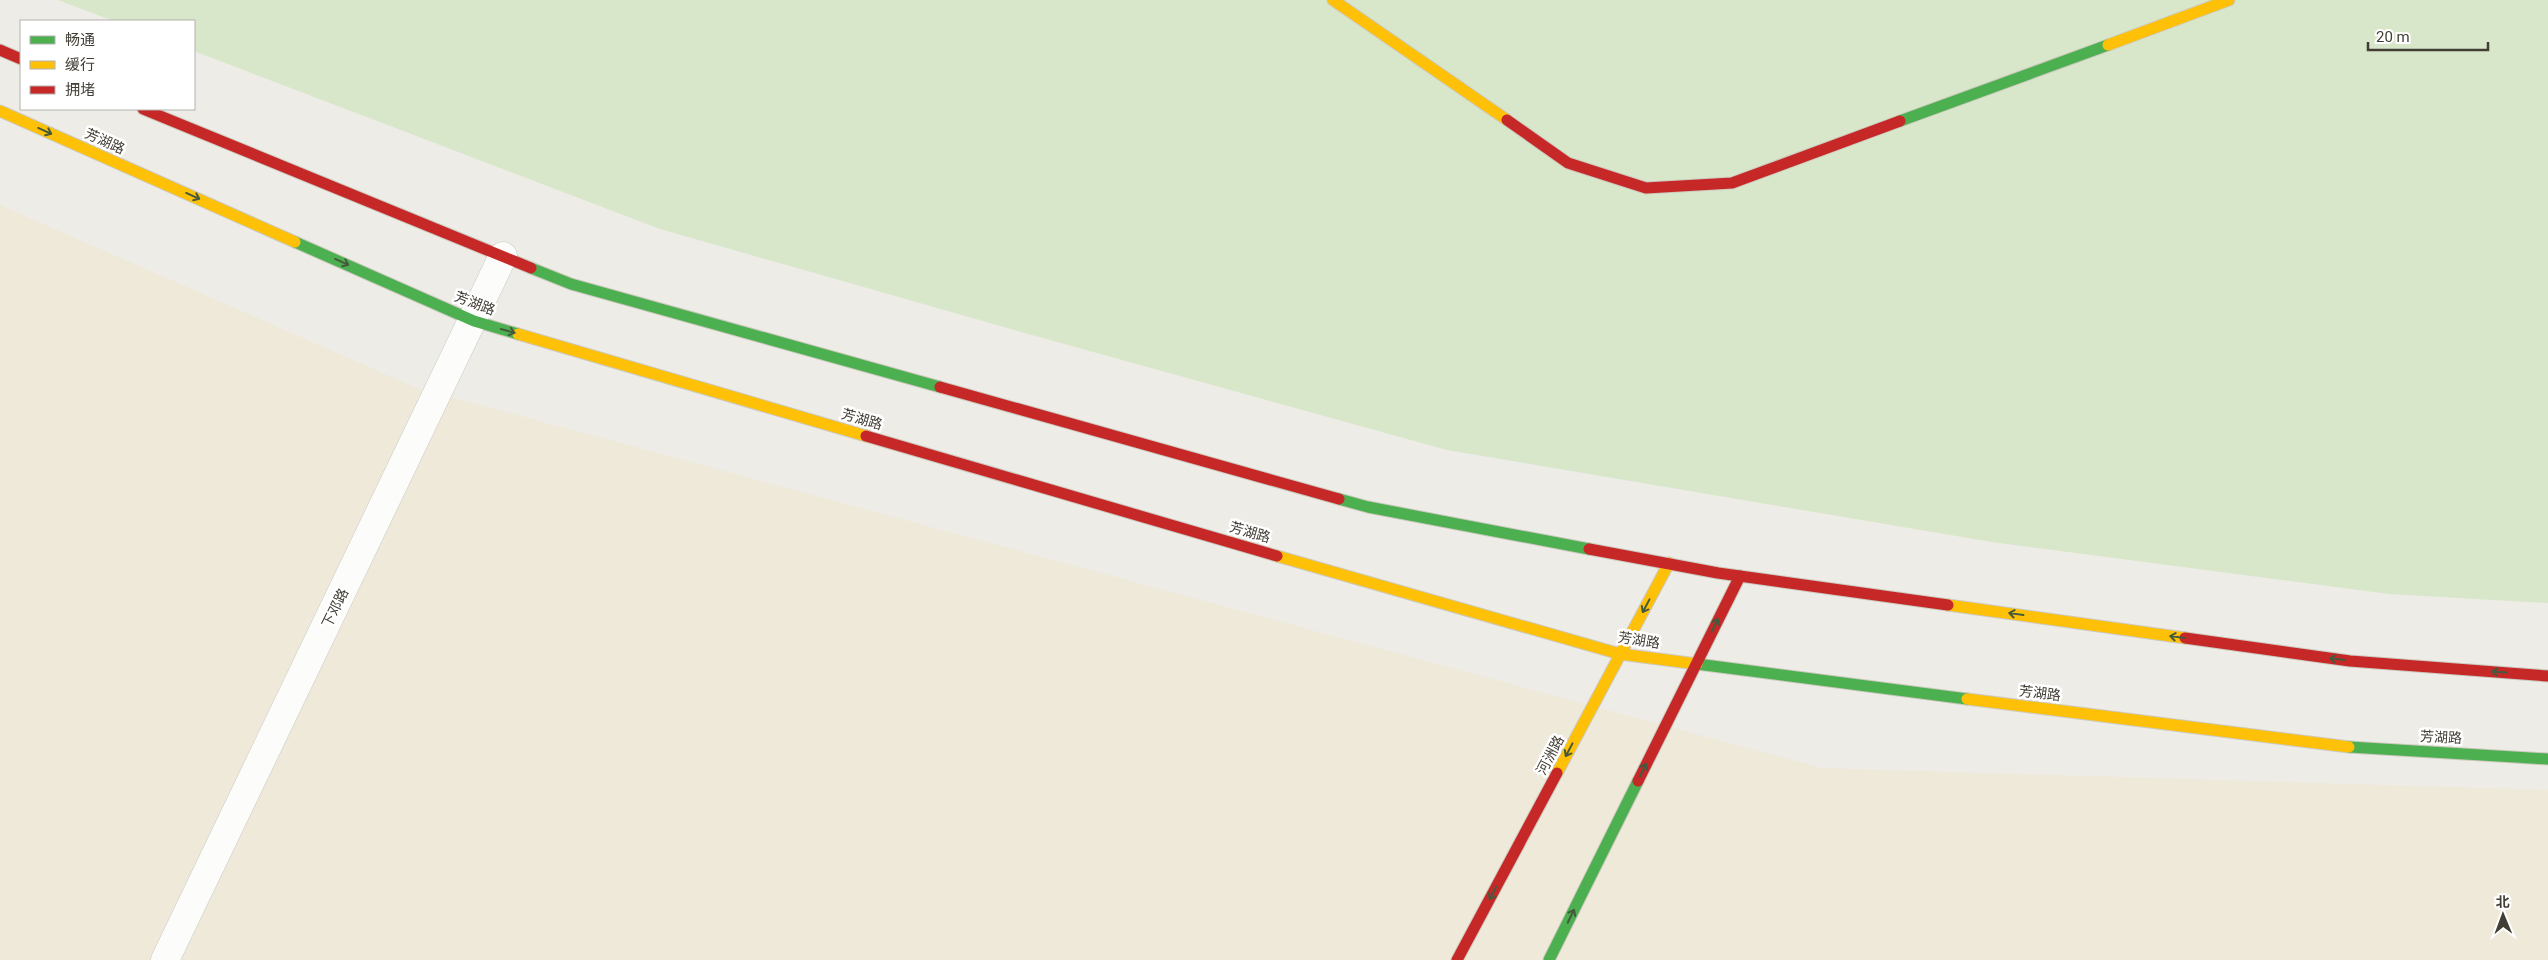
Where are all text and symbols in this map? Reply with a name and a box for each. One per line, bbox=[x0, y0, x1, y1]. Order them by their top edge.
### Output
legend bbox=[20, 20, 195, 110]
scale bar bbox=[2368, 20, 2488, 52]
text: 20 m bbox=[2376, 28, 2410, 46]
text: 畅通 bbox=[65, 31, 95, 49]
text: 缓行 bbox=[65, 56, 95, 74]
text: 拥堵 bbox=[65, 81, 95, 99]
street label: 芳湖路 bbox=[83, 125, 127, 157]
one-way arrow bbox=[37, 126, 52, 136]
one-way arrow bbox=[185, 192, 200, 202]
one-way arrow bbox=[334, 258, 349, 268]
street label: 芳湖路 bbox=[453, 288, 497, 318]
one-way arrow bbox=[499, 326, 515, 336]
street label: 芳湖路 bbox=[840, 406, 884, 432]
street label: 芳湖路 bbox=[1228, 519, 1272, 545]
street label: 下邓路 bbox=[319, 586, 351, 630]
one-way arrow bbox=[1641, 599, 1651, 614]
one-way arrow bbox=[2008, 609, 2024, 619]
one-way arrow bbox=[1711, 618, 1720, 633]
street label: 芳湖路 bbox=[1617, 629, 1661, 651]
one-way arrow bbox=[2169, 632, 2185, 642]
one-way arrow bbox=[2330, 654, 2346, 664]
one-way arrow bbox=[2492, 668, 2508, 677]
street label: 芳湖路 bbox=[2018, 683, 2062, 703]
street label: 芳湖路 bbox=[2420, 728, 2462, 746]
street label: 河洲路 bbox=[1533, 733, 1567, 777]
one-way arrow bbox=[1564, 742, 1574, 757]
one-way arrow bbox=[1638, 763, 1648, 778]
one-way arrow bbox=[1488, 885, 1497, 900]
north arrow bbox=[2478, 890, 2528, 940]
text: 北 bbox=[2496, 894, 2510, 910]
one-way arrow bbox=[1567, 909, 1576, 924]

